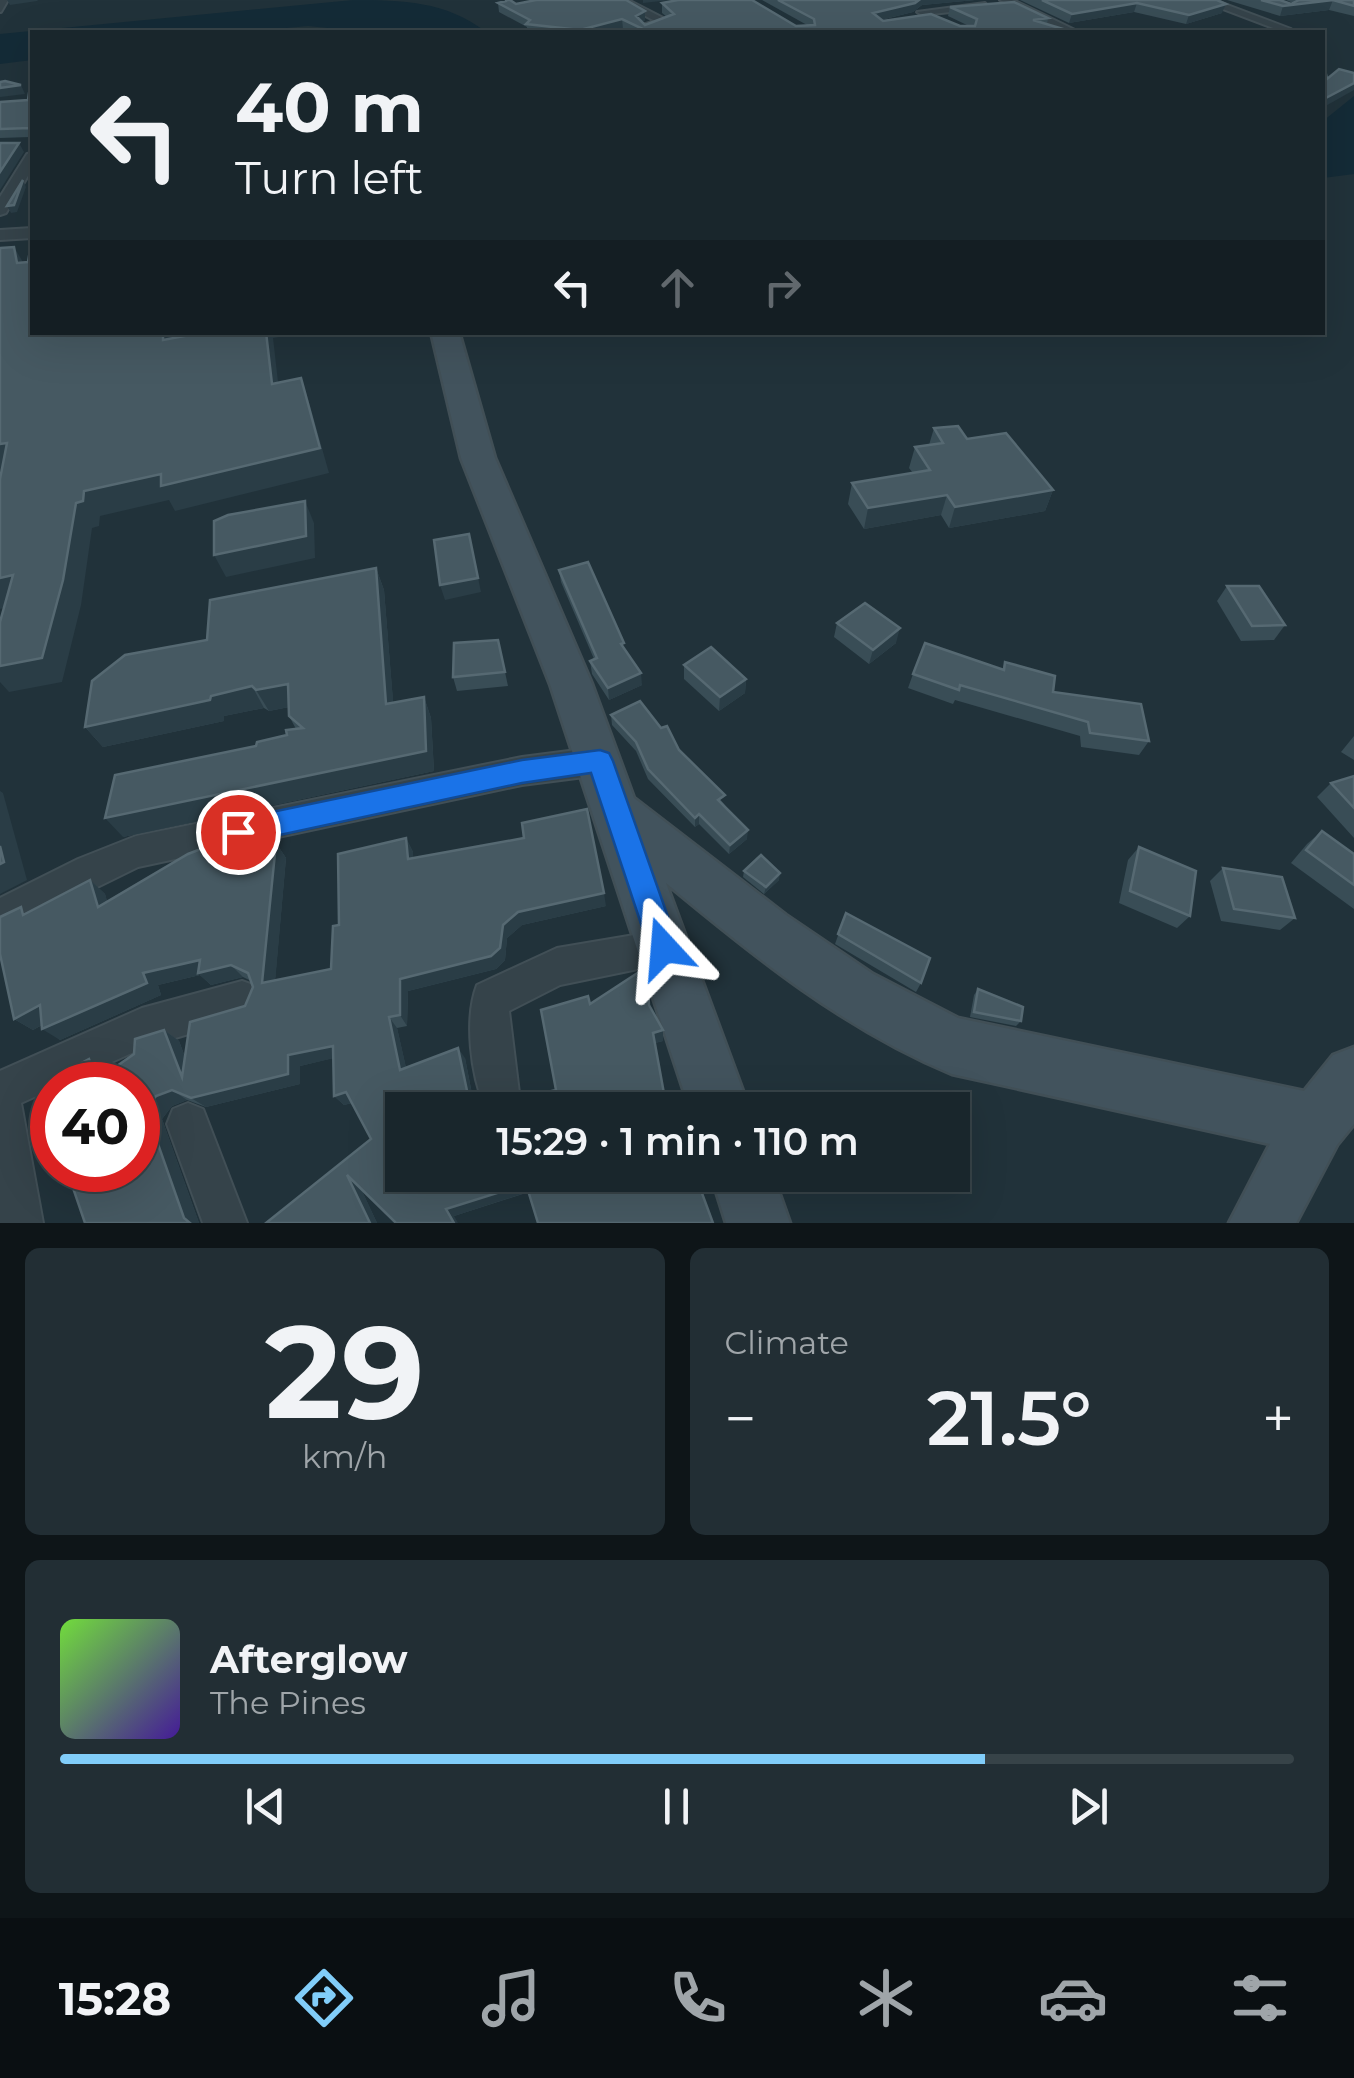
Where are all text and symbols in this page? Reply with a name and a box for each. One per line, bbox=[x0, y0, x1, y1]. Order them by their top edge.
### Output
text: 40 m bbox=[235, 64, 424, 150]
icon: left bbox=[70, 70, 200, 200]
text: Turn left bbox=[235, 150, 423, 205]
icon: left bbox=[545, 260, 600, 315]
icon: ahead bbox=[650, 260, 705, 315]
icon: right bbox=[755, 260, 810, 315]
pin bbox=[196, 790, 281, 875]
icon: arrive bbox=[211, 805, 266, 860]
position arrow bbox=[612, 896, 716, 1000]
speed limit sign: 40 bbox=[30, 1062, 160, 1192]
text: 15:29 · 1 min · 110 m bbox=[496, 1118, 859, 1165]
text: 29 bbox=[265, 1292, 425, 1451]
text: Climate bbox=[725, 1323, 849, 1362]
text: 21.5° bbox=[927, 1372, 1092, 1464]
text: − bbox=[725, 1385, 756, 1452]
text: + bbox=[1262, 1385, 1294, 1452]
text: km/h bbox=[302, 1437, 387, 1476]
text: Afterglow bbox=[210, 1636, 408, 1683]
text: The Pines bbox=[210, 1683, 366, 1722]
icon: previous bbox=[238, 1779, 293, 1834]
icon: pause bbox=[649, 1779, 704, 1834]
icon: next bbox=[1061, 1779, 1116, 1834]
icon: directions bbox=[289, 1963, 359, 2033]
icon: music bbox=[476, 1963, 546, 2033]
icon: phone bbox=[663, 1963, 733, 2033]
icon: climate bbox=[851, 1963, 921, 2033]
icon: car bbox=[1038, 1963, 1108, 2033]
icon: filters bbox=[1225, 1963, 1295, 2033]
text: 15:28 bbox=[59, 1971, 171, 2026]

